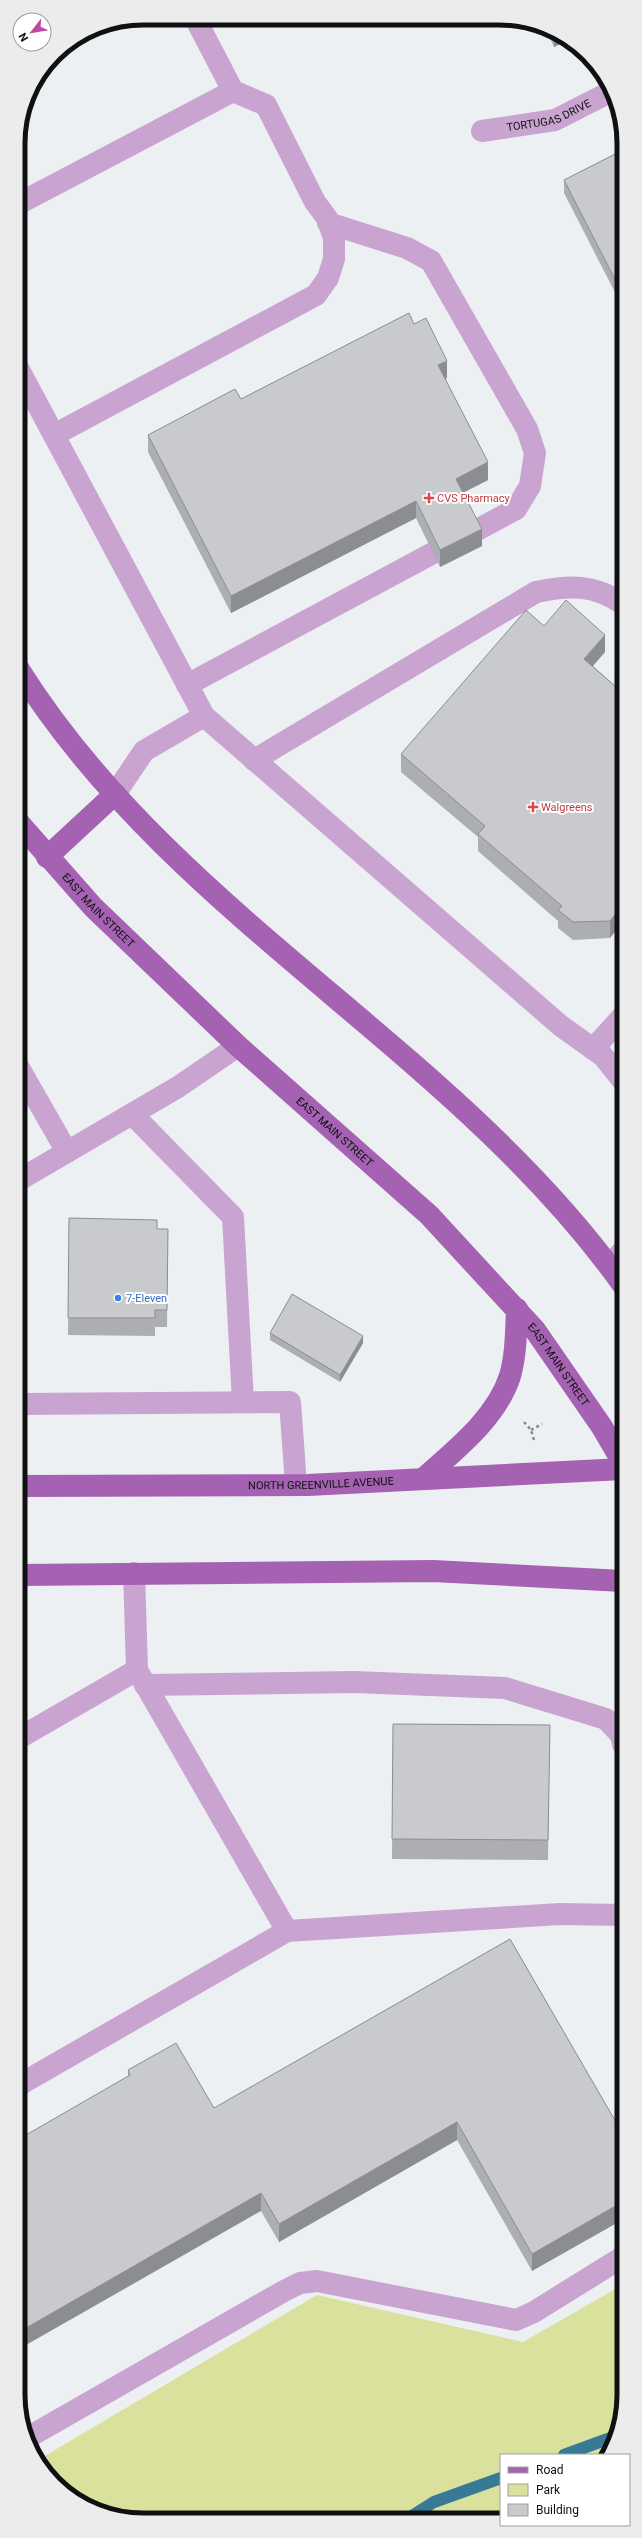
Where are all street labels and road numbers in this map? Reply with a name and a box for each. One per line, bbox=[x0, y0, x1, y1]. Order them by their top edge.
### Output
street label: TORTUGAS DRIVE bbox=[506, 96, 593, 134]
street label: EAST MAIN STREET bbox=[60, 870, 138, 950]
street label: EAST MAIN STREET bbox=[294, 1094, 376, 1169]
street label: EAST MAIN STREET bbox=[525, 1320, 592, 1409]
street label: NORTH GREENVILLE AVENUE bbox=[248, 1474, 394, 1492]

